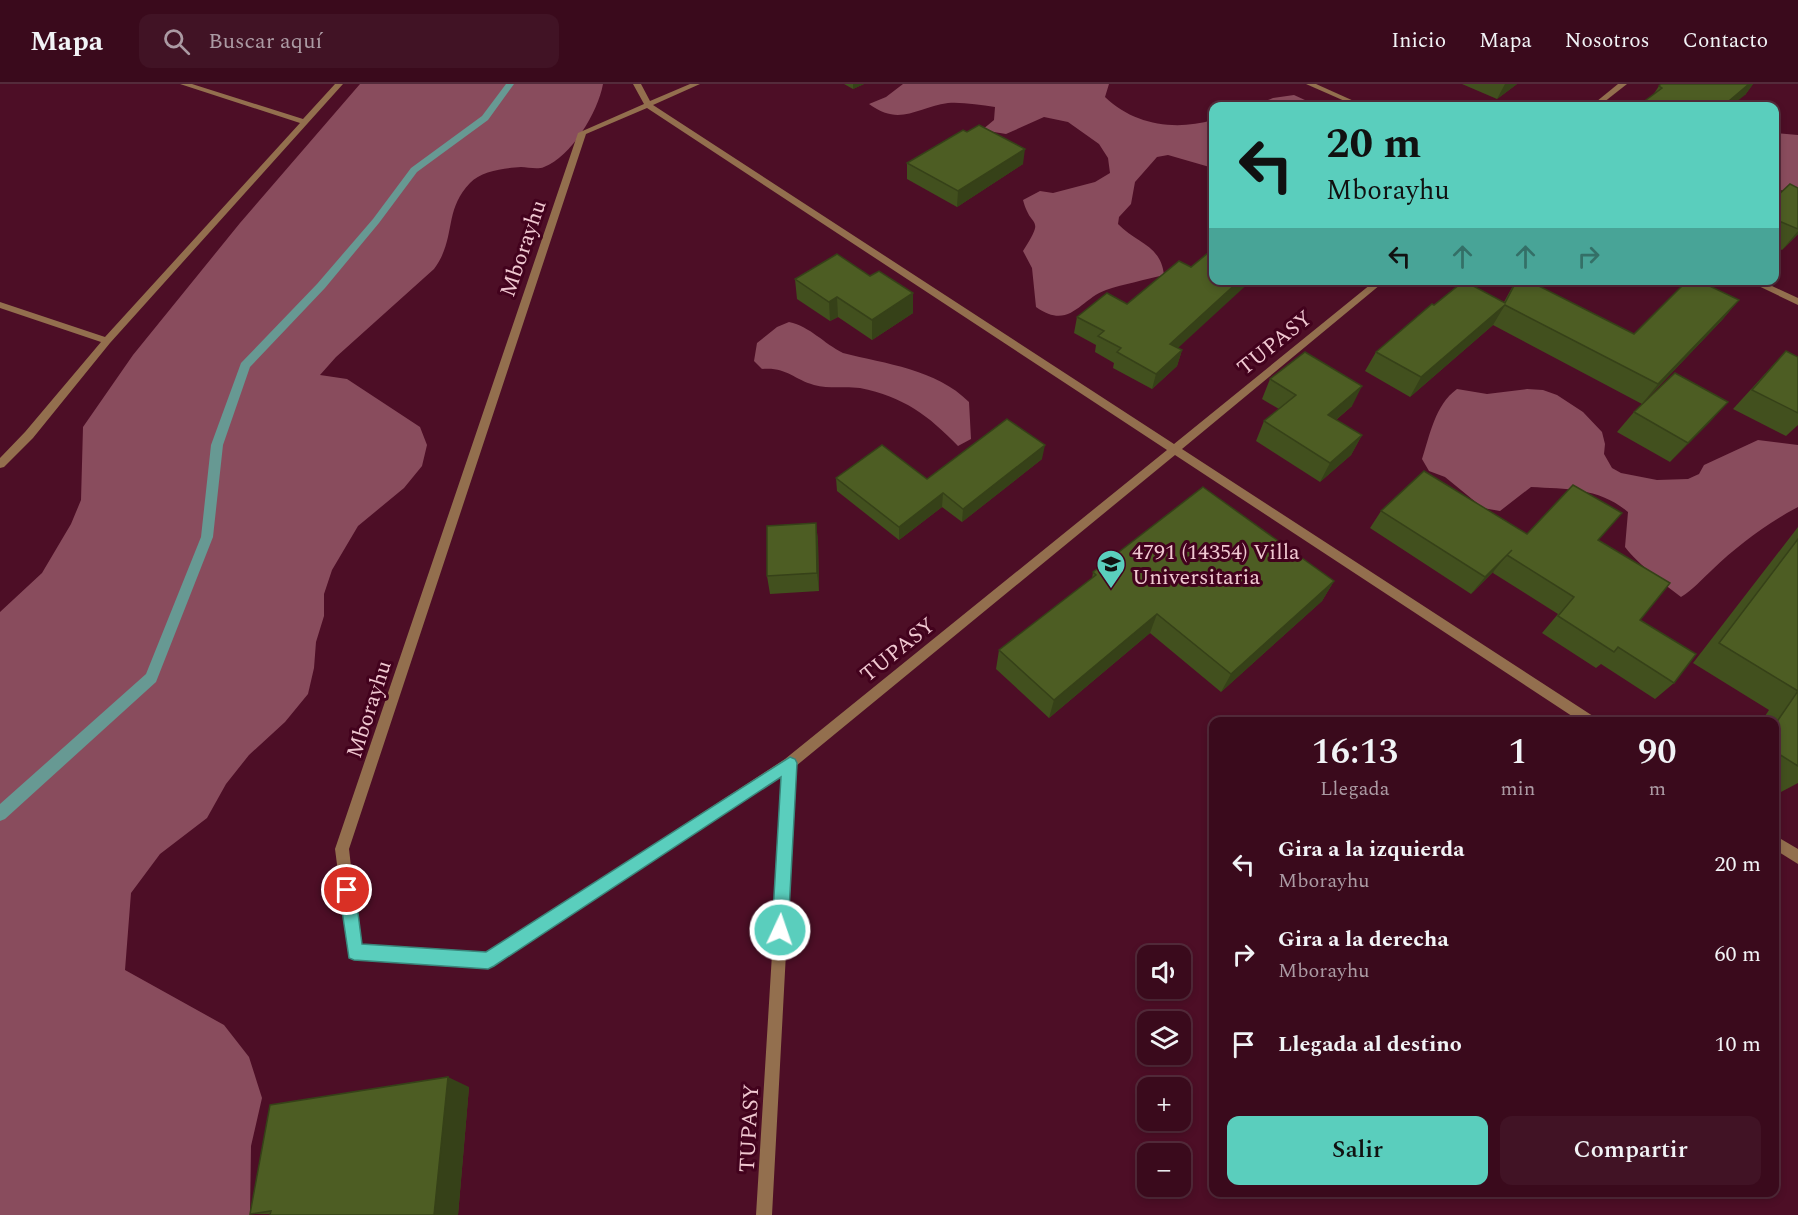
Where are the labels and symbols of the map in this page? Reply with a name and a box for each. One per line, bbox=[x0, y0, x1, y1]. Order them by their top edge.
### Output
street label: Mborayhu bbox=[491, 196, 555, 301]
street label: TUPASY bbox=[1230, 302, 1320, 384]
place label: 4791 (14354) Villa Universitaria bbox=[1132, 536, 1300, 594]
school or university icon: 4791 (14354) Villa Universitaria bbox=[1095, 548, 1127, 590]
street label: TUPASY bbox=[853, 609, 943, 691]
street label: Mborayhu bbox=[338, 656, 401, 762]
pin bbox=[321, 864, 372, 915]
position arrow bbox=[748, 898, 812, 962]
street label: TUPASY bbox=[731, 1083, 768, 1173]

